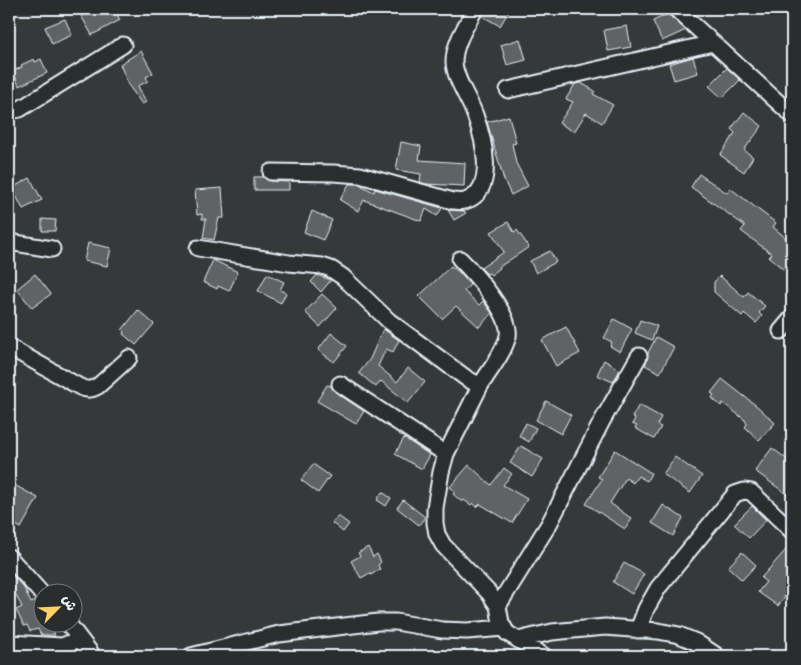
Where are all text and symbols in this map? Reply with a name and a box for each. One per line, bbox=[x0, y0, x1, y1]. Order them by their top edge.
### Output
north arrow bbox=[32, 582, 82, 632]
text: ش bbox=[58, 592, 80, 614]

